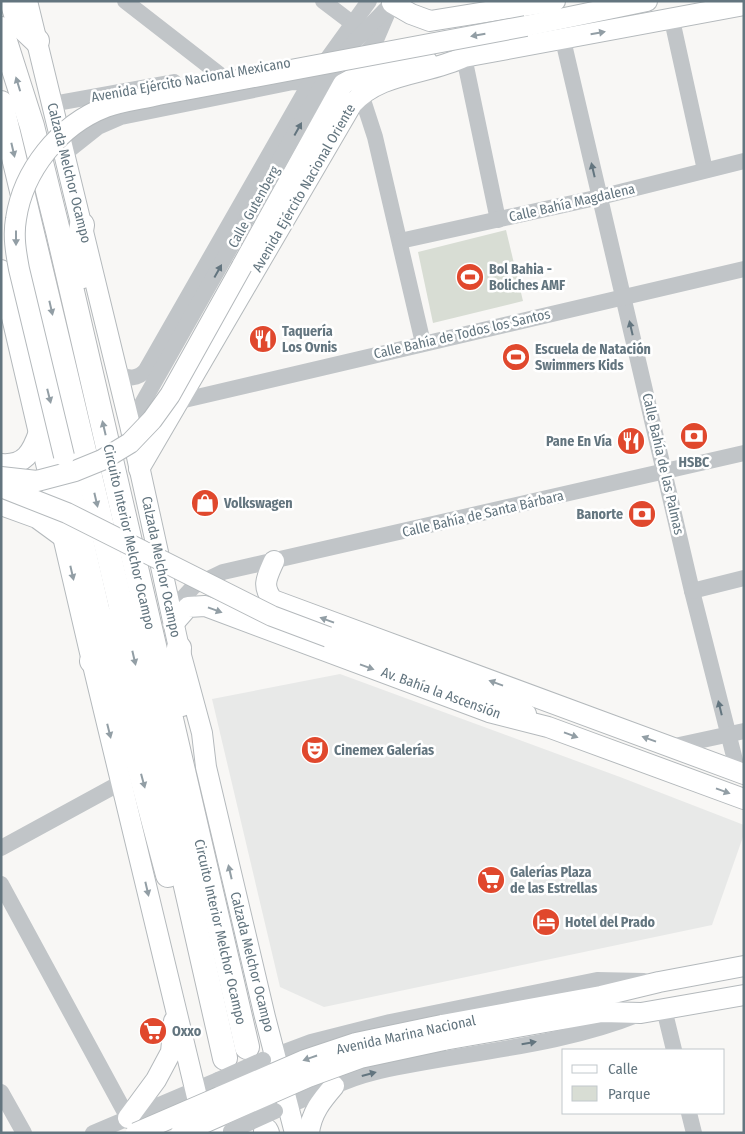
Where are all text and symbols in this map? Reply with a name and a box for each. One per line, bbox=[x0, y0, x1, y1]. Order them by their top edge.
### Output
one-way arrow bbox=[590, 29, 606, 37]
one-way arrow bbox=[469, 32, 485, 40]
street label: Avenida Ejército Nacional Mexicano bbox=[90, 54, 292, 106]
one-way arrow bbox=[14, 76, 22, 91]
street label: Calzada Melchor Ocampo bbox=[43, 101, 95, 245]
street label: Avenida Ejército Nacional Oriente bbox=[249, 101, 359, 275]
one-way arrow bbox=[293, 123, 302, 136]
one-way arrow bbox=[9, 142, 17, 157]
street label: Calle Gutenberg bbox=[225, 163, 284, 251]
one-way arrow bbox=[589, 163, 597, 178]
street label: Calle Bahía Magdalena bbox=[507, 180, 637, 226]
one-way arrow bbox=[12, 230, 20, 246]
place label: Bol Bahia - Boliches AMF bbox=[489, 261, 566, 294]
sports icon: Bol Bahia - Boliches AMF bbox=[455, 262, 485, 292]
one-way arrow bbox=[213, 264, 222, 278]
one-way arrow bbox=[47, 301, 55, 316]
street label: Calle Bahía de Todos los Santos bbox=[372, 305, 552, 363]
one-way arrow bbox=[626, 321, 634, 336]
place label: Taquería Los Ovnis bbox=[282, 323, 337, 356]
restaurant icon: Taquería Los Ovnis bbox=[248, 324, 278, 354]
place label: Escuela de Natación Swimmers Kids bbox=[535, 341, 651, 374]
sports icon: Escuela de Natación Swimmers Kids bbox=[501, 342, 531, 372]
one-way arrow bbox=[46, 389, 54, 404]
street label: Calle Bahía de las Palmas bbox=[638, 392, 688, 536]
one-way arrow bbox=[100, 421, 108, 436]
bank icon: HSBC bbox=[679, 421, 709, 451]
restaurant icon: Pane En Vía bbox=[616, 426, 646, 456]
place label: Pane En Vía bbox=[546, 433, 612, 450]
street label: Circuito Interior Melchor Ocampo bbox=[99, 443, 159, 631]
place label: HSBC bbox=[679, 454, 710, 471]
street label: Calle Bahía de Santa Bárbara bbox=[401, 487, 566, 541]
shop icon: Volkswagen bbox=[190, 488, 220, 518]
one-way arrow bbox=[92, 493, 100, 508]
street label: Calzada Melchor Ocampo bbox=[138, 495, 184, 639]
place label: Volkswagen bbox=[223, 495, 293, 512]
bank icon: Banorte bbox=[627, 499, 657, 529]
place label: Banorte bbox=[577, 506, 623, 523]
one-way arrow bbox=[68, 566, 76, 581]
one-way arrow bbox=[208, 606, 223, 614]
one-way arrow bbox=[320, 616, 335, 623]
one-way arrow bbox=[130, 651, 138, 666]
one-way arrow bbox=[360, 663, 375, 671]
street label: Av. Bahía la Ascensión bbox=[379, 663, 503, 723]
one-way arrow bbox=[488, 679, 503, 687]
one-way arrow bbox=[716, 700, 724, 715]
one-way arrow bbox=[105, 724, 113, 739]
one-way arrow bbox=[563, 732, 578, 739]
theatre icon: Cinemex Galerías bbox=[300, 735, 330, 765]
one-way arrow bbox=[641, 735, 656, 742]
place label: Cinemex Galerías bbox=[334, 742, 434, 759]
one-way arrow bbox=[139, 774, 147, 789]
one-way arrow bbox=[716, 787, 731, 795]
street label: Circuito Interior Melchor Ocampo bbox=[190, 838, 250, 1026]
one-way arrow bbox=[226, 864, 234, 879]
place label: Galerías Plaza de las Estrellas bbox=[510, 864, 597, 897]
supermarket icon: Galerías Plaza de las Estrellas bbox=[476, 865, 506, 895]
one-way arrow bbox=[143, 882, 151, 897]
street label: Calzada Melchor Ocampo bbox=[226, 890, 278, 1034]
hotel icon: Hotel del Prado bbox=[531, 907, 561, 937]
place label: Hotel del Prado bbox=[565, 914, 656, 931]
street label: Avenida Marina Nacional bbox=[335, 1012, 477, 1058]
supermarket icon: Oxxo bbox=[138, 1016, 168, 1046]
place label: Oxxo bbox=[172, 1023, 202, 1040]
one-way arrow bbox=[521, 1038, 537, 1046]
legend bbox=[562, 1049, 725, 1114]
one-way arrow bbox=[302, 1055, 317, 1063]
text: Calle bbox=[608, 1060, 638, 1078]
one-way arrow bbox=[362, 1070, 377, 1078]
text: Parque bbox=[608, 1085, 651, 1103]

